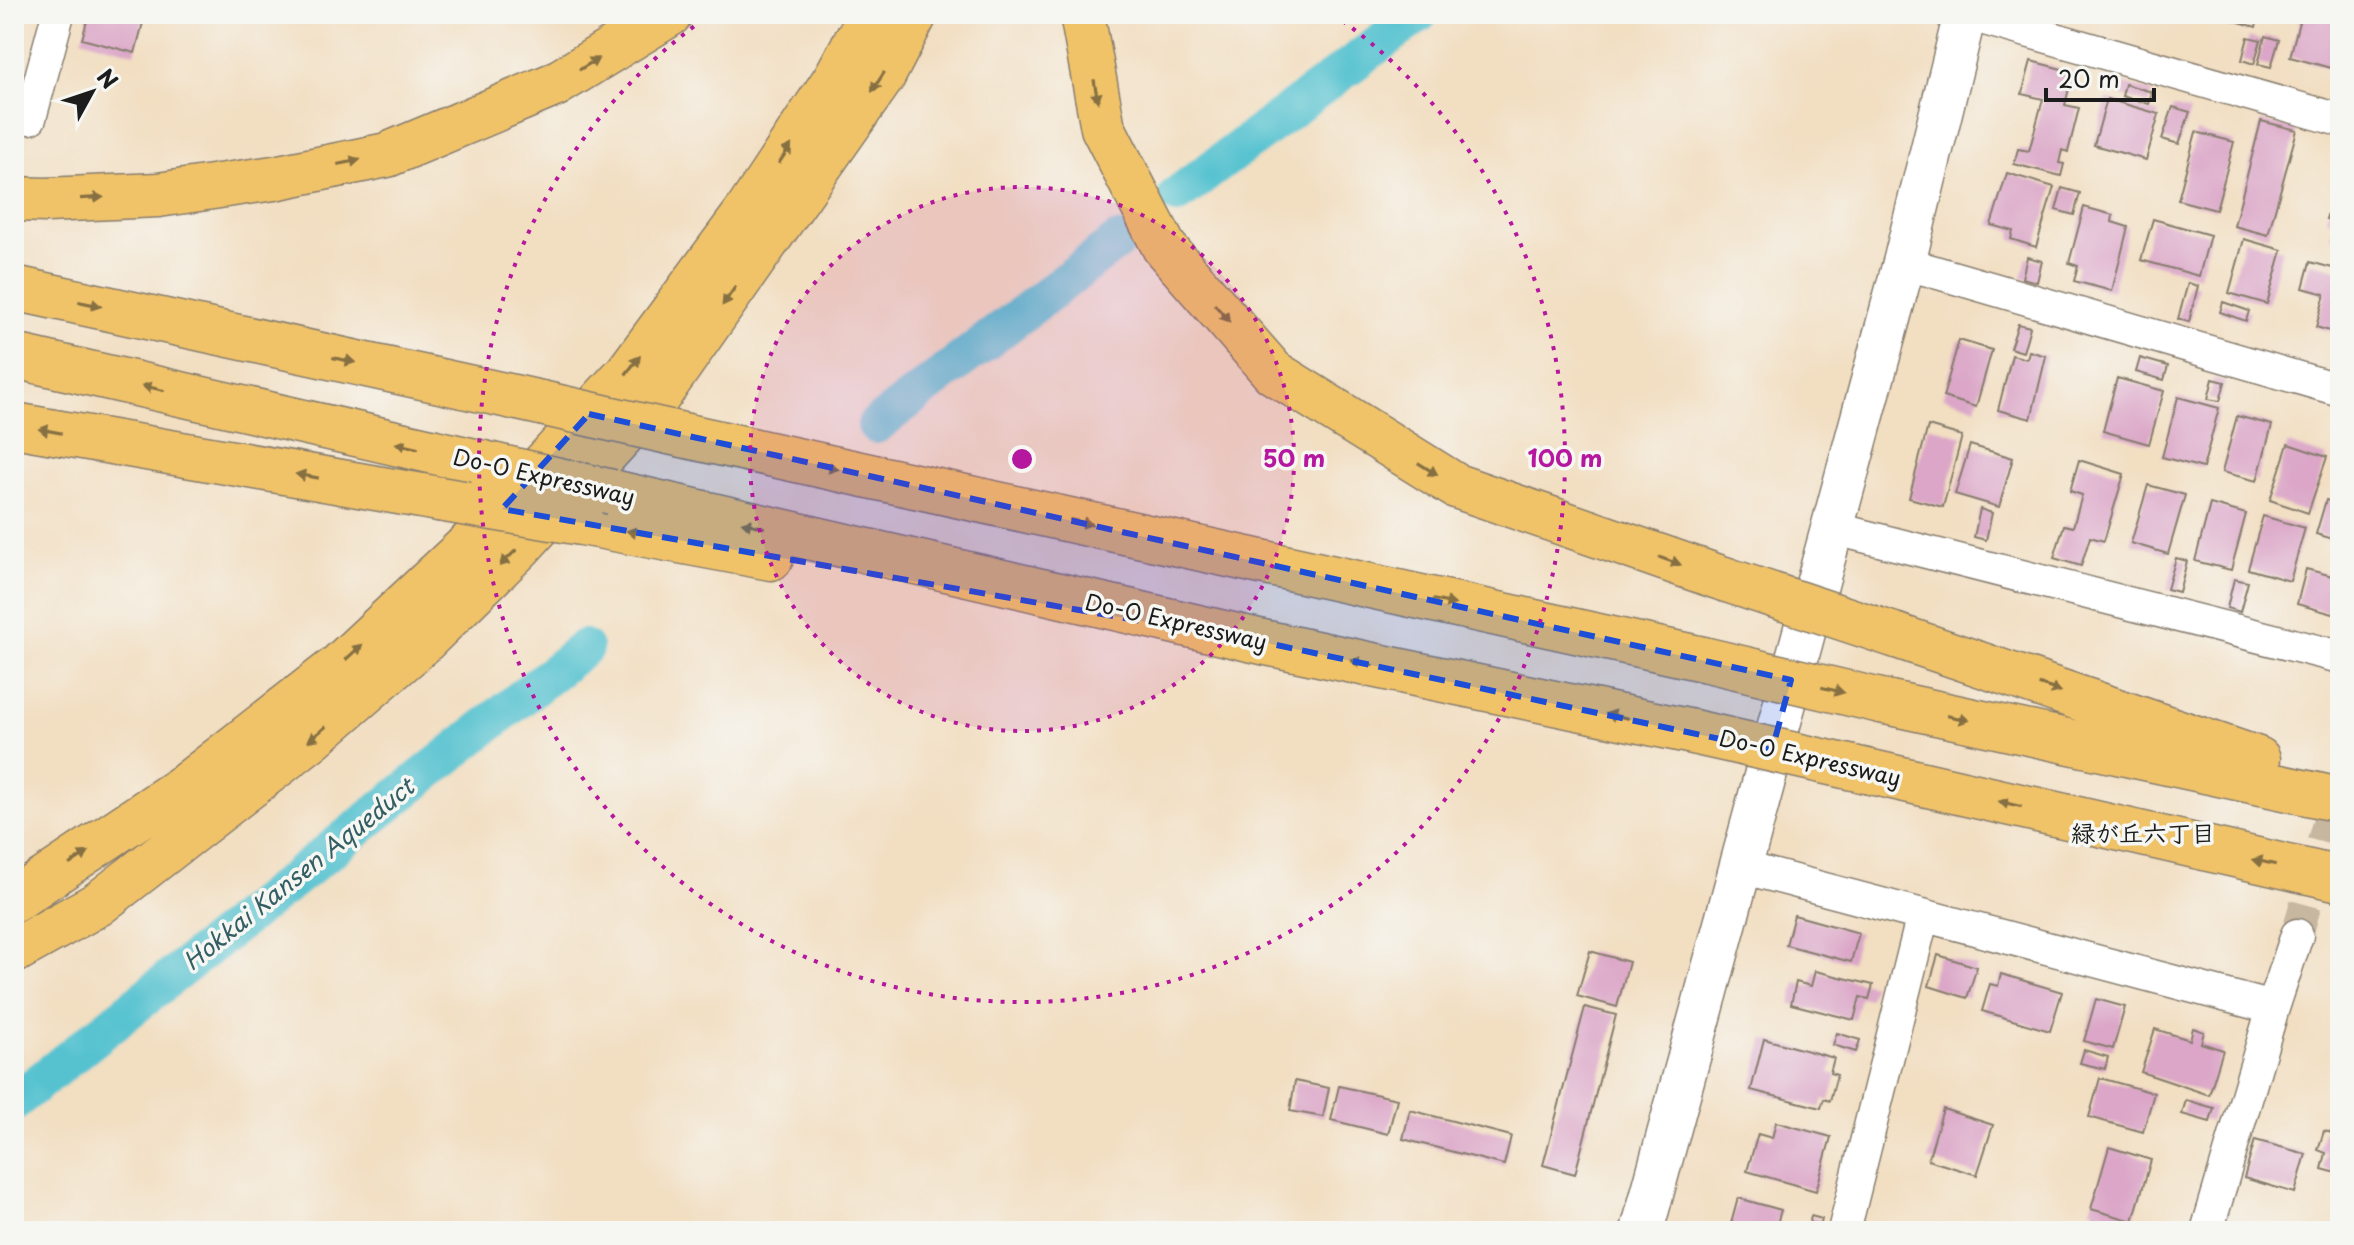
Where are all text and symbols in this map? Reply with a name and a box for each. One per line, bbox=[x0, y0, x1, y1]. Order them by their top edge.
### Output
north arrow bbox=[52, 52, 132, 132]
scale bar bbox=[2046, 52, 2154, 102]
one-way arrow bbox=[578, 57, 600, 71]
text: 20 m bbox=[2058, 60, 2120, 96]
text: N bbox=[90, 61, 127, 95]
one-way arrow bbox=[871, 72, 886, 93]
one-way arrow bbox=[1090, 79, 1103, 104]
one-way arrow bbox=[777, 144, 792, 165]
one-way arrow bbox=[337, 156, 362, 168]
one-way arrow bbox=[80, 191, 105, 204]
one-way arrow bbox=[722, 285, 737, 306]
one-way arrow bbox=[78, 298, 103, 311]
one-way arrow bbox=[1213, 304, 1231, 323]
one-way arrow bbox=[332, 354, 357, 367]
one-way arrow bbox=[624, 355, 640, 375]
one-way arrow bbox=[141, 381, 166, 394]
one-way arrow bbox=[38, 424, 63, 437]
one-way arrow bbox=[394, 439, 419, 452]
street label: Do-O Expressway bbox=[450, 439, 638, 512]
text: 50 m bbox=[1263, 439, 1325, 475]
text: 100 m bbox=[1528, 439, 1602, 475]
centre of rings bbox=[1008, 445, 1036, 473]
one-way arrow bbox=[815, 461, 840, 474]
one-way arrow bbox=[1417, 461, 1439, 475]
one-way arrow bbox=[294, 469, 319, 481]
one-way arrow bbox=[1069, 516, 1094, 529]
one-way arrow bbox=[741, 518, 766, 531]
one-way arrow bbox=[625, 527, 650, 539]
one-way arrow bbox=[499, 549, 518, 567]
one-way arrow bbox=[1659, 555, 1683, 567]
street label: Do-O Expressway bbox=[1082, 584, 1270, 657]
one-way arrow bbox=[1432, 596, 1457, 609]
one-way arrow bbox=[344, 643, 363, 661]
one-way arrow bbox=[1349, 656, 1374, 668]
one-way arrow bbox=[2039, 682, 2063, 694]
one-way arrow bbox=[1821, 684, 1846, 697]
one-way arrow bbox=[1604, 709, 1629, 722]
one-way arrow bbox=[1945, 712, 1970, 724]
street label: Do-O Expressway bbox=[1716, 720, 1904, 793]
one-way arrow bbox=[307, 725, 327, 742]
water label: Hokkai Kansen Aqueduct bbox=[174, 767, 423, 978]
one-way arrow bbox=[1998, 797, 2023, 810]
district label: 緑が丘六丁目 bbox=[2071, 814, 2215, 850]
one-way arrow bbox=[69, 851, 90, 866]
one-way arrow bbox=[2251, 855, 2276, 868]

